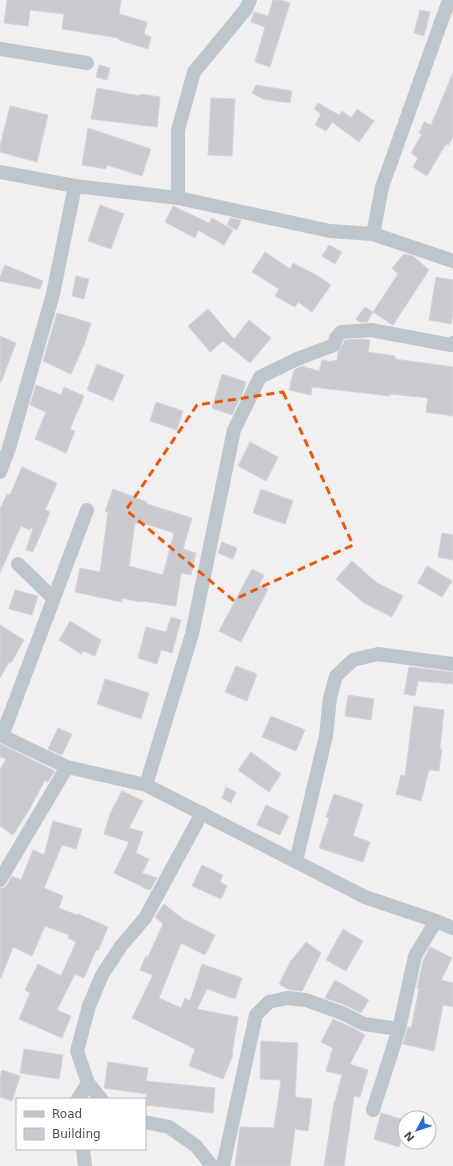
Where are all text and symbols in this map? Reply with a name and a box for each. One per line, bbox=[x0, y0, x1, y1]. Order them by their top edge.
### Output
legend bbox=[16, 1098, 146, 1150]
text: Road bbox=[52, 1107, 82, 1121]
north arrow bbox=[397, 1110, 437, 1150]
text: Building bbox=[52, 1127, 101, 1141]
text: N bbox=[402, 1128, 418, 1144]

